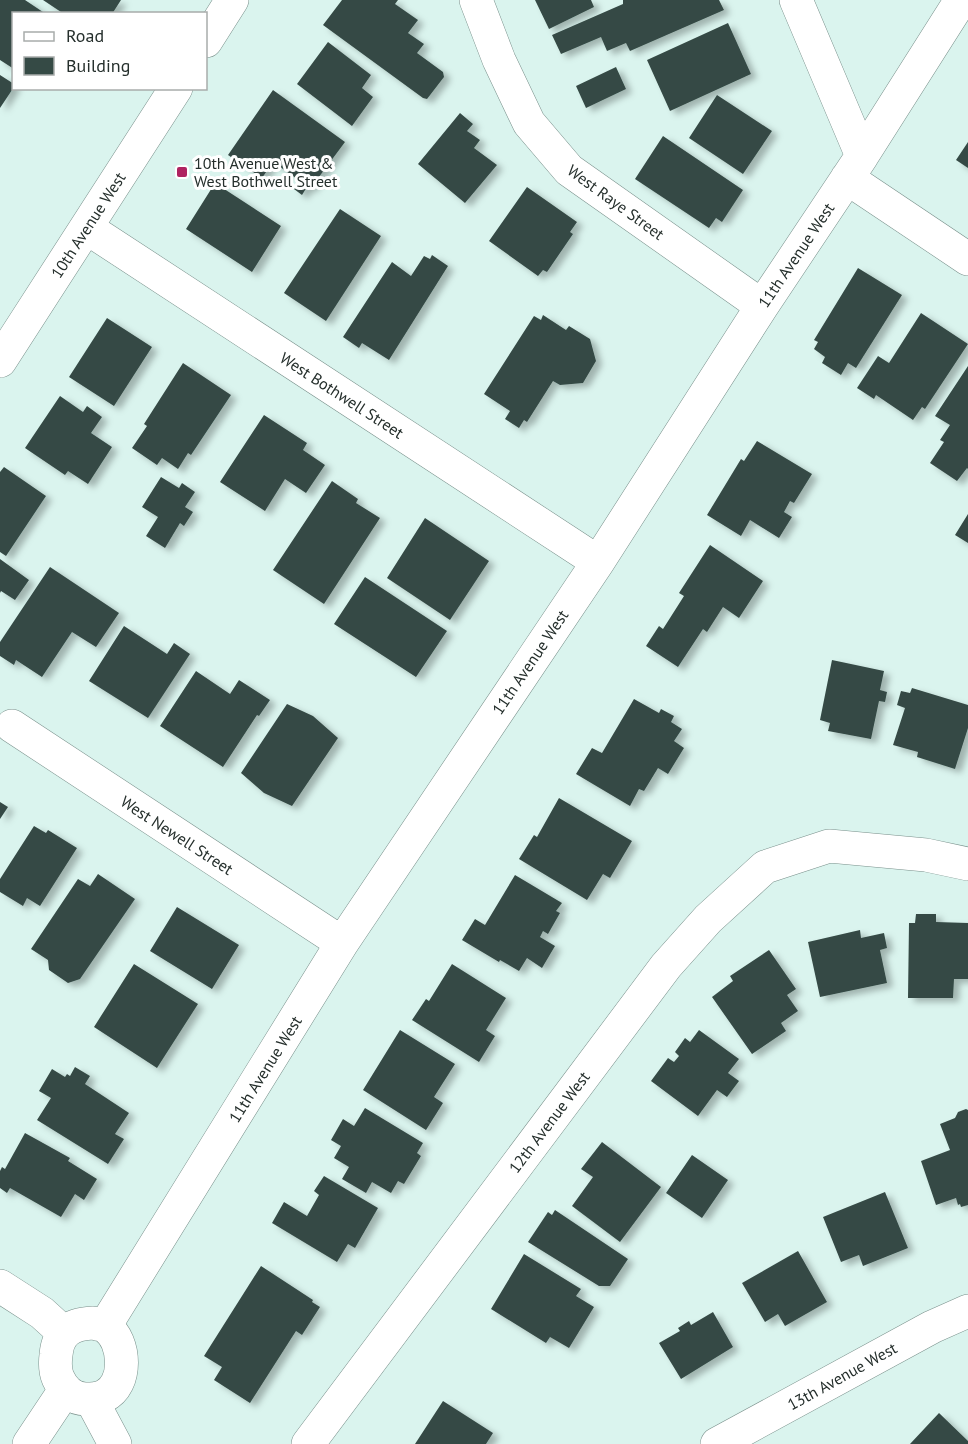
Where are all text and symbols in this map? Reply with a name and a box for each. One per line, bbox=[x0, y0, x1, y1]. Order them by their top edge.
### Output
legend bbox=[12, 12, 207, 90]
text: Road bbox=[66, 24, 104, 47]
text: Building bbox=[66, 54, 130, 77]
place label: 10th Avenue West & West Bothwell Street bbox=[194, 153, 338, 191]
street label: West Raye Street bbox=[564, 160, 669, 244]
marker: 10th Avenue West & West Bothwell Street bbox=[175, 165, 189, 179]
street label: 10th Avenue West bbox=[46, 168, 130, 282]
street label: 11th Avenue West bbox=[754, 198, 839, 311]
street label: West Bothwell Street bbox=[276, 348, 408, 443]
street label: 11th Avenue West bbox=[488, 605, 573, 718]
street label: West Newell Street bbox=[117, 791, 237, 879]
street label: 11th Avenue West bbox=[224, 1011, 306, 1126]
street label: 12th Avenue West bbox=[504, 1067, 594, 1177]
street label: 13th Avenue West bbox=[784, 1337, 901, 1414]

